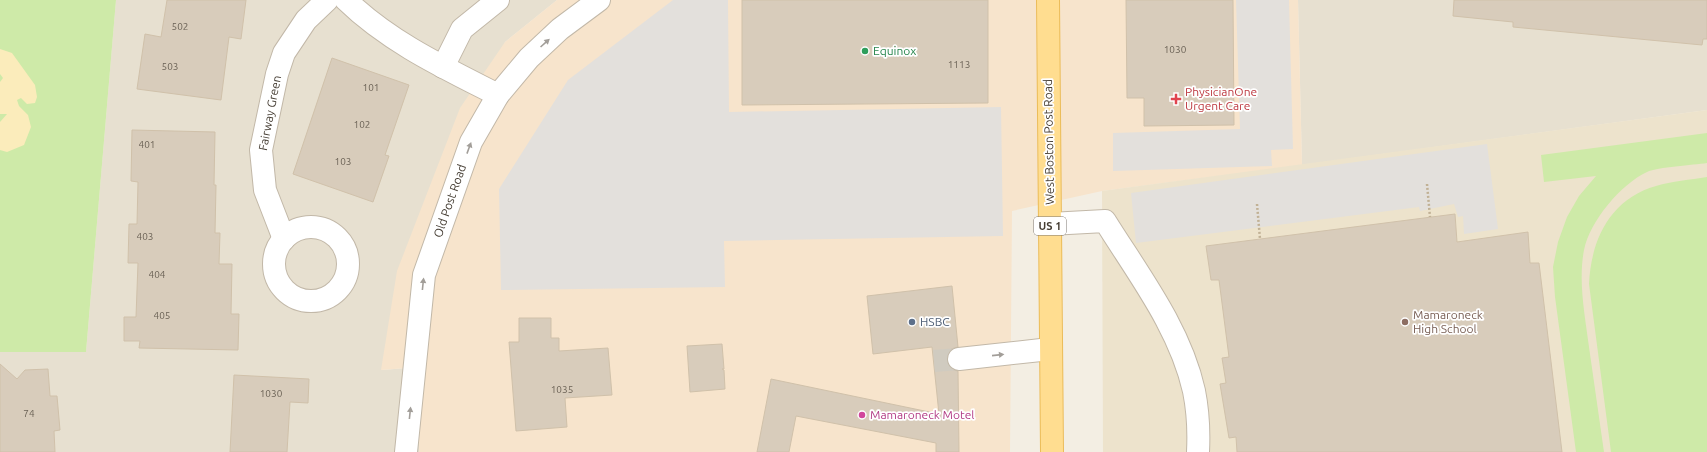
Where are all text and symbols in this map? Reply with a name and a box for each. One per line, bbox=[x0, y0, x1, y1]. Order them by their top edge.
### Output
house number: 502 bbox=[172, 21, 188, 32]
one-way arrow bbox=[539, 39, 550, 48]
place label: Equinox bbox=[873, 44, 916, 57]
house number: 1030 bbox=[1164, 44, 1187, 55]
marker: Equinox bbox=[860, 46, 870, 56]
house number: 1113 bbox=[948, 59, 970, 70]
house number: 503 bbox=[162, 61, 178, 72]
street label: Fairway Green bbox=[256, 74, 283, 152]
street label: West Boston Post Road bbox=[1041, 79, 1056, 205]
house number: 101 bbox=[363, 82, 379, 93]
place label: PhysicianOne Urgent Care bbox=[1185, 85, 1257, 112]
marker: PhysicianOne Urgent Care bbox=[1170, 93, 1182, 105]
house number: 102 bbox=[354, 119, 370, 130]
house number: 401 bbox=[139, 139, 155, 150]
one-way arrow bbox=[466, 141, 472, 153]
house number: 103 bbox=[335, 156, 351, 167]
street label: Old Post Road bbox=[431, 162, 468, 239]
road number: US 1 bbox=[1034, 217, 1066, 235]
house number: 403 bbox=[137, 231, 153, 242]
house number: 404 bbox=[149, 269, 166, 280]
one-way arrow bbox=[420, 278, 427, 290]
place label: Mamaroneck High School bbox=[1413, 308, 1483, 335]
house number: 405 bbox=[154, 310, 170, 321]
place label: HSBC bbox=[920, 315, 950, 328]
marker: HSBC bbox=[907, 317, 917, 327]
marker: Mamaroneck High School bbox=[1400, 317, 1410, 327]
one-way arrow bbox=[992, 351, 1004, 358]
house number: 1035 bbox=[551, 384, 573, 395]
house number: 1030 bbox=[260, 388, 283, 399]
one-way arrow bbox=[407, 407, 414, 419]
house number: 74 bbox=[23, 408, 35, 419]
place label: Mamaroneck Motel bbox=[870, 408, 974, 421]
marker: Mamaroneck Motel bbox=[857, 410, 867, 420]

